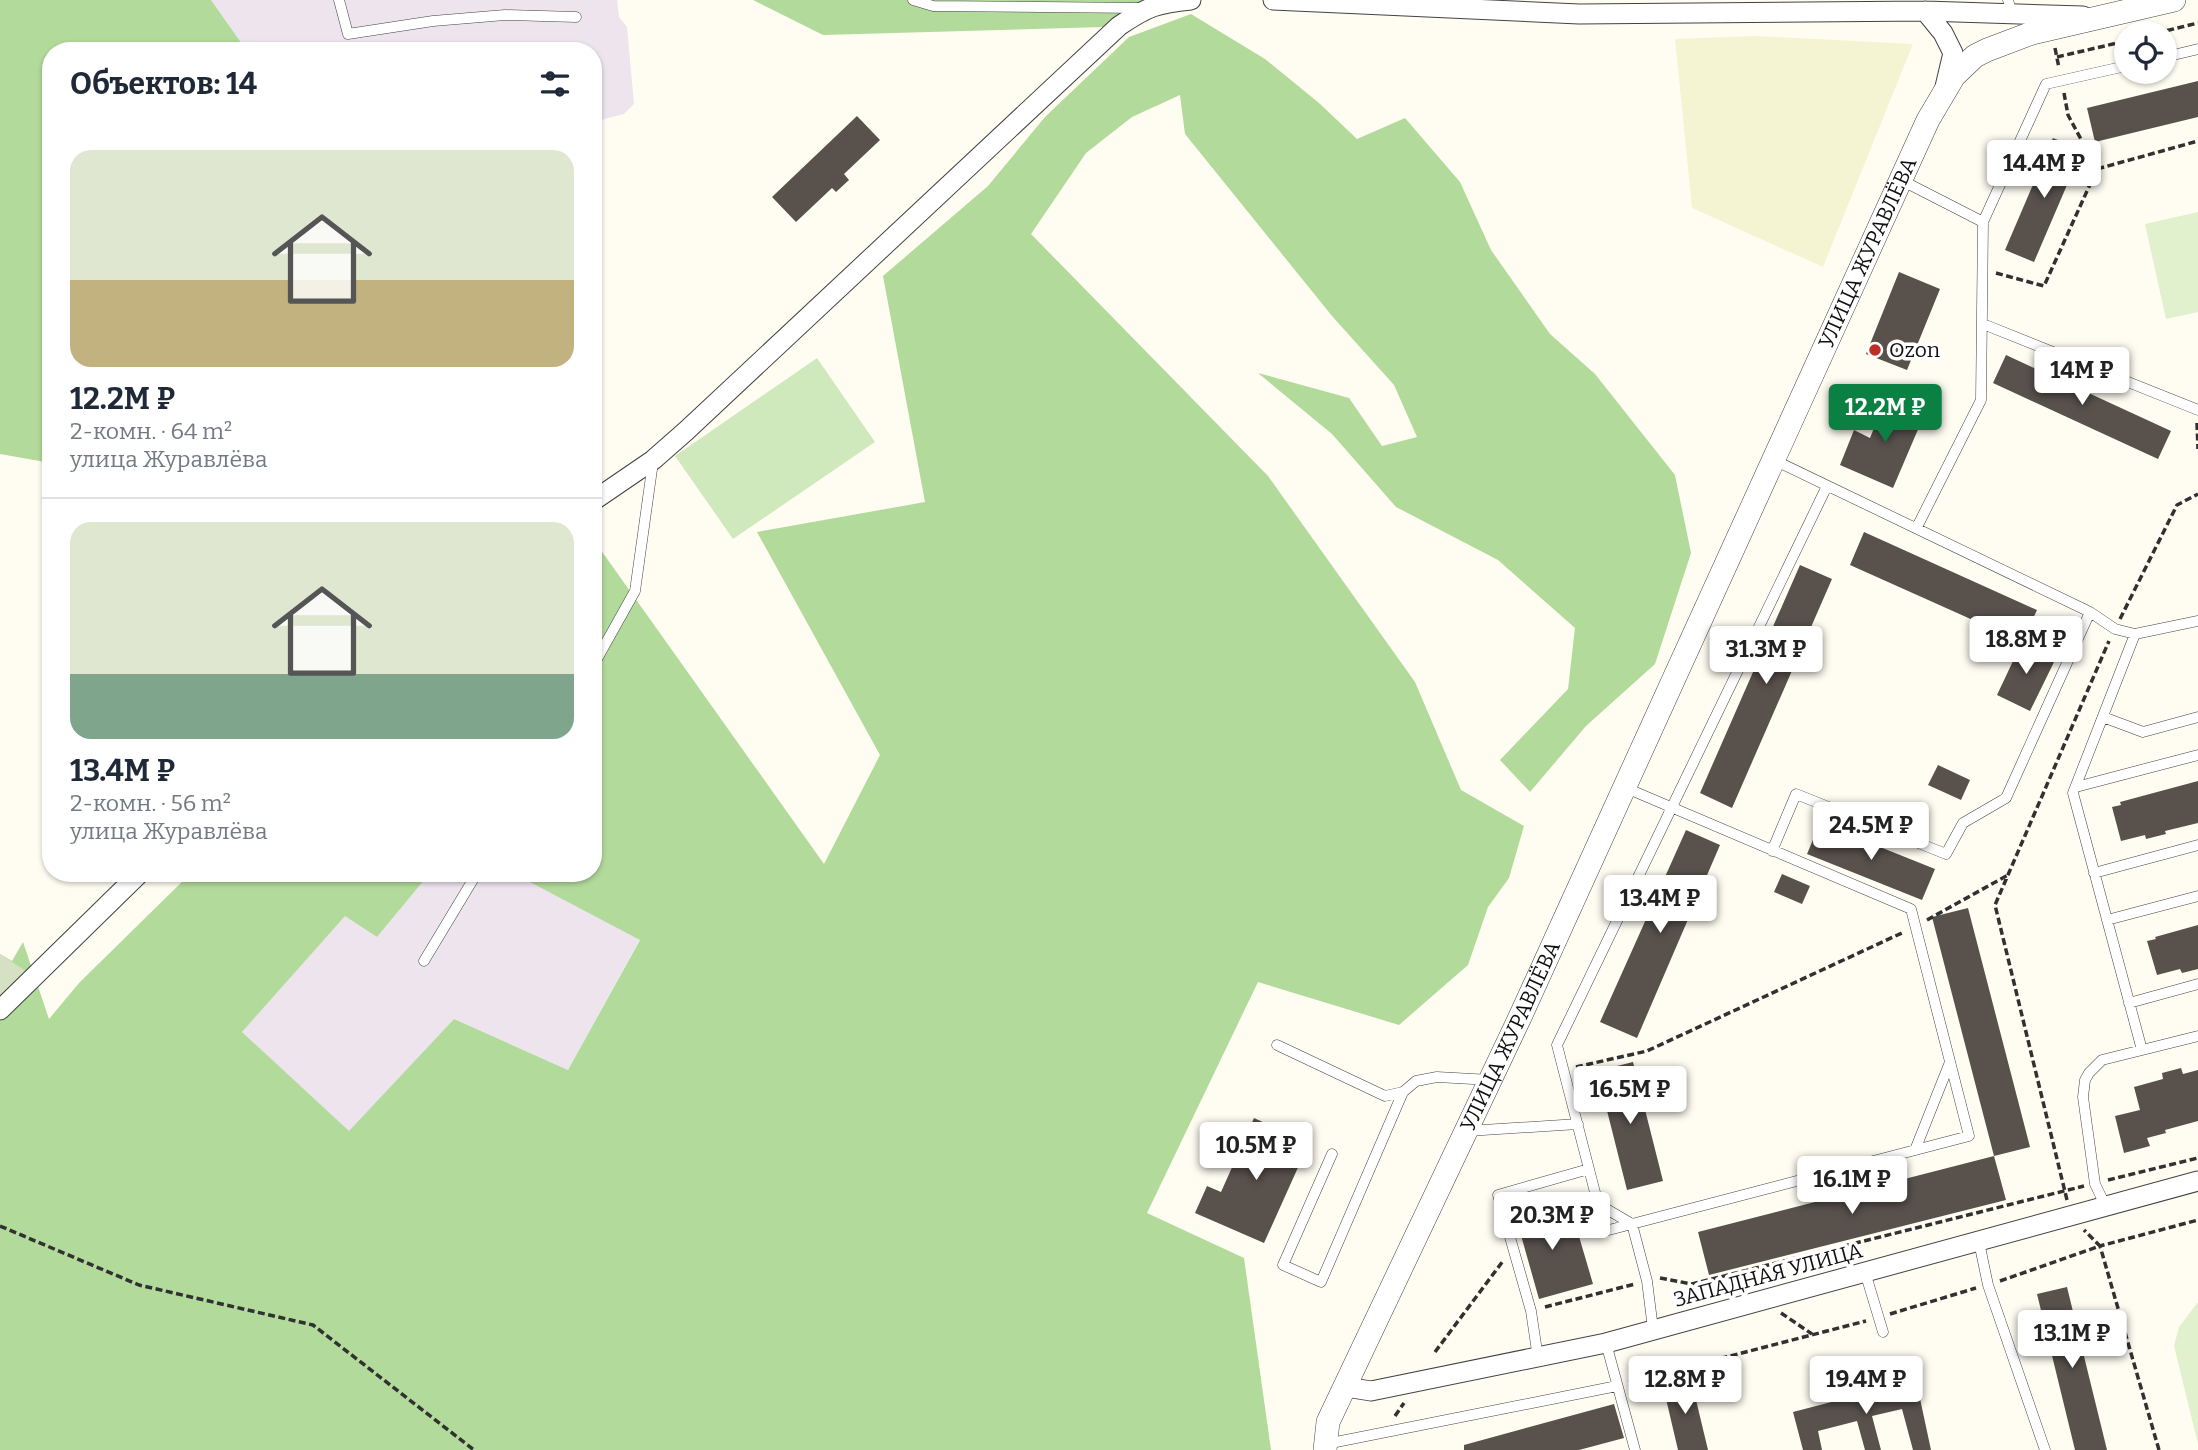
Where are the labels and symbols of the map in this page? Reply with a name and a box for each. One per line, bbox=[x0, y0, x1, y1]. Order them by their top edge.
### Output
pin: 14.4M ₽ bbox=[1979, 140, 2109, 200]
street label: УЛИЦА ЖУРАВЛЁВА bbox=[1813, 153, 1922, 352]
place label: Ozon bbox=[1889, 337, 1940, 363]
marker: Ozon bbox=[1867, 342, 1883, 358]
pin: 14M ₽ bbox=[2033, 348, 2131, 407]
pin: 12.2M ₽ bbox=[1820, 384, 1950, 444]
pin: 18.8M ₽ bbox=[1961, 616, 2091, 676]
pin: 31.3M ₽ bbox=[1701, 626, 1831, 686]
pin: 24.5M ₽ bbox=[1806, 802, 1936, 862]
pin: 13.4M ₽ bbox=[1595, 876, 1725, 935]
street label: УЛИЦА ЖУРАВЛЁВА bbox=[1455, 937, 1566, 1135]
pin: 16.5M ₽ bbox=[1565, 1066, 1695, 1126]
pin: 10.5M ₽ bbox=[1191, 1122, 1321, 1182]
pin: 16.1M ₽ bbox=[1787, 1156, 1917, 1216]
pin: 20.3M ₽ bbox=[1487, 1192, 1617, 1252]
street label: ЗАПАДНАЯ УЛИЦА bbox=[1671, 1237, 1865, 1313]
pin: 13.1M ₽ bbox=[2007, 1310, 2137, 1370]
pin: 12.8M ₽ bbox=[1620, 1356, 1750, 1416]
pin: 19.4M ₽ bbox=[1801, 1356, 1931, 1416]

